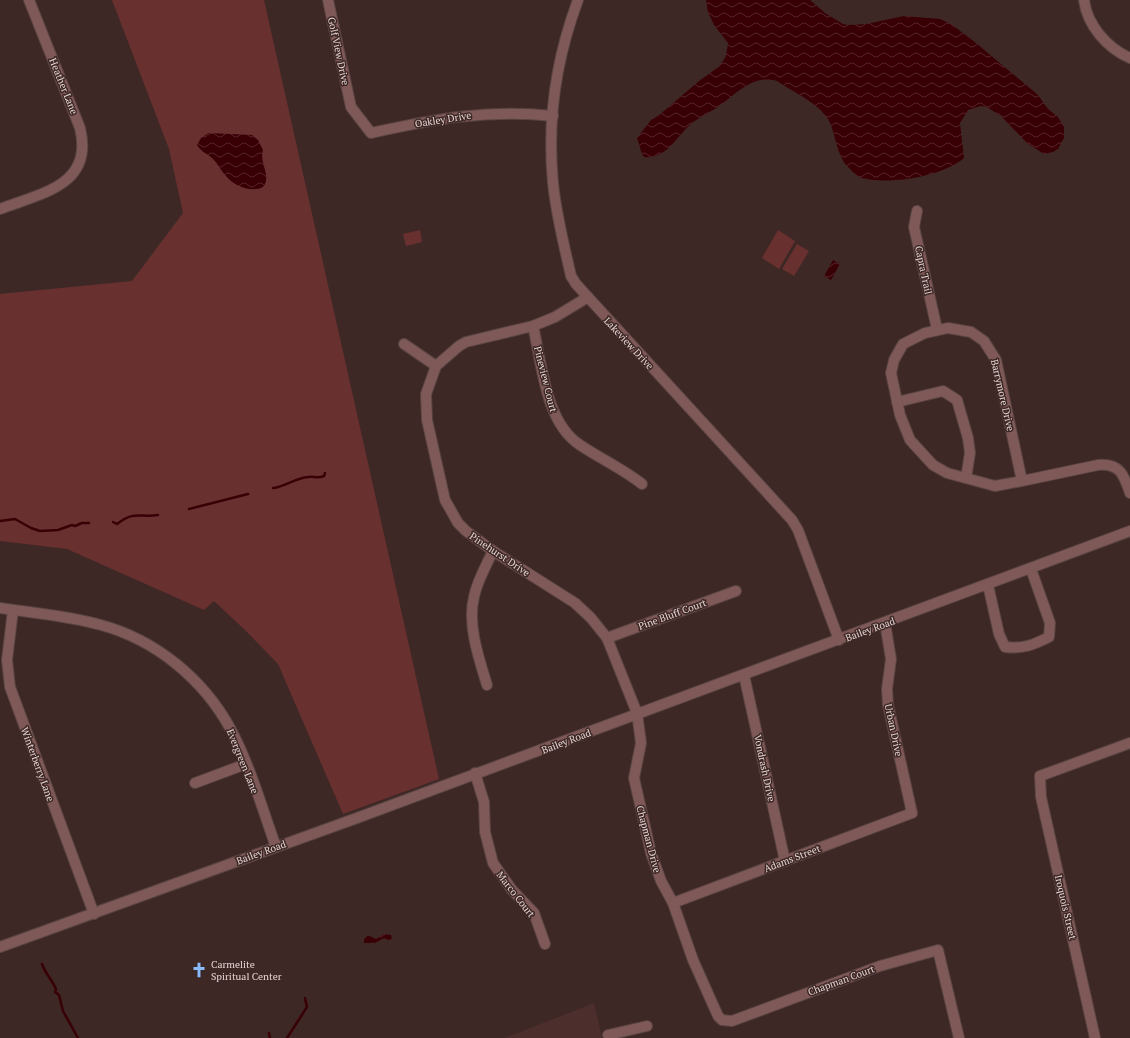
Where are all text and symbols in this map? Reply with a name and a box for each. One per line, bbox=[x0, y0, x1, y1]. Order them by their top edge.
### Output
street label: Golf View Drive bbox=[325, 16, 352, 86]
street label: Heather Lane bbox=[46, 56, 81, 116]
street label: Oakley Drive bbox=[414, 109, 472, 130]
street label: Capra Trail bbox=[912, 245, 935, 296]
street label: Lakeview Drive bbox=[601, 314, 656, 372]
street label: Pineview Court bbox=[531, 345, 560, 414]
street label: Barrymore Drive bbox=[988, 358, 1017, 432]
street label: Pinehurst Drive bbox=[467, 530, 532, 579]
street label: Pine Bluff Court bbox=[636, 596, 708, 633]
street label: Bailey Road bbox=[844, 614, 897, 644]
street label: Urban Drive bbox=[882, 703, 905, 758]
street label: Winterberry Lane bbox=[18, 725, 57, 803]
street label: Bailey Road bbox=[540, 726, 593, 757]
street label: Evergreen Lane bbox=[224, 727, 261, 795]
street label: Vondrash Drive bbox=[751, 733, 778, 803]
street label: Chapman Drive bbox=[633, 804, 664, 874]
street label: Bailey Road bbox=[235, 837, 288, 867]
street label: Adams Street bbox=[762, 842, 823, 875]
street label: Marco Court bbox=[494, 869, 538, 920]
street label: Iroquois Street bbox=[1052, 873, 1079, 941]
place label: Carmelite Spiritual Center bbox=[211, 958, 282, 983]
church icon: Carmelite Spiritual Center bbox=[190, 961, 208, 979]
street label: Chapman Court bbox=[806, 962, 877, 999]

